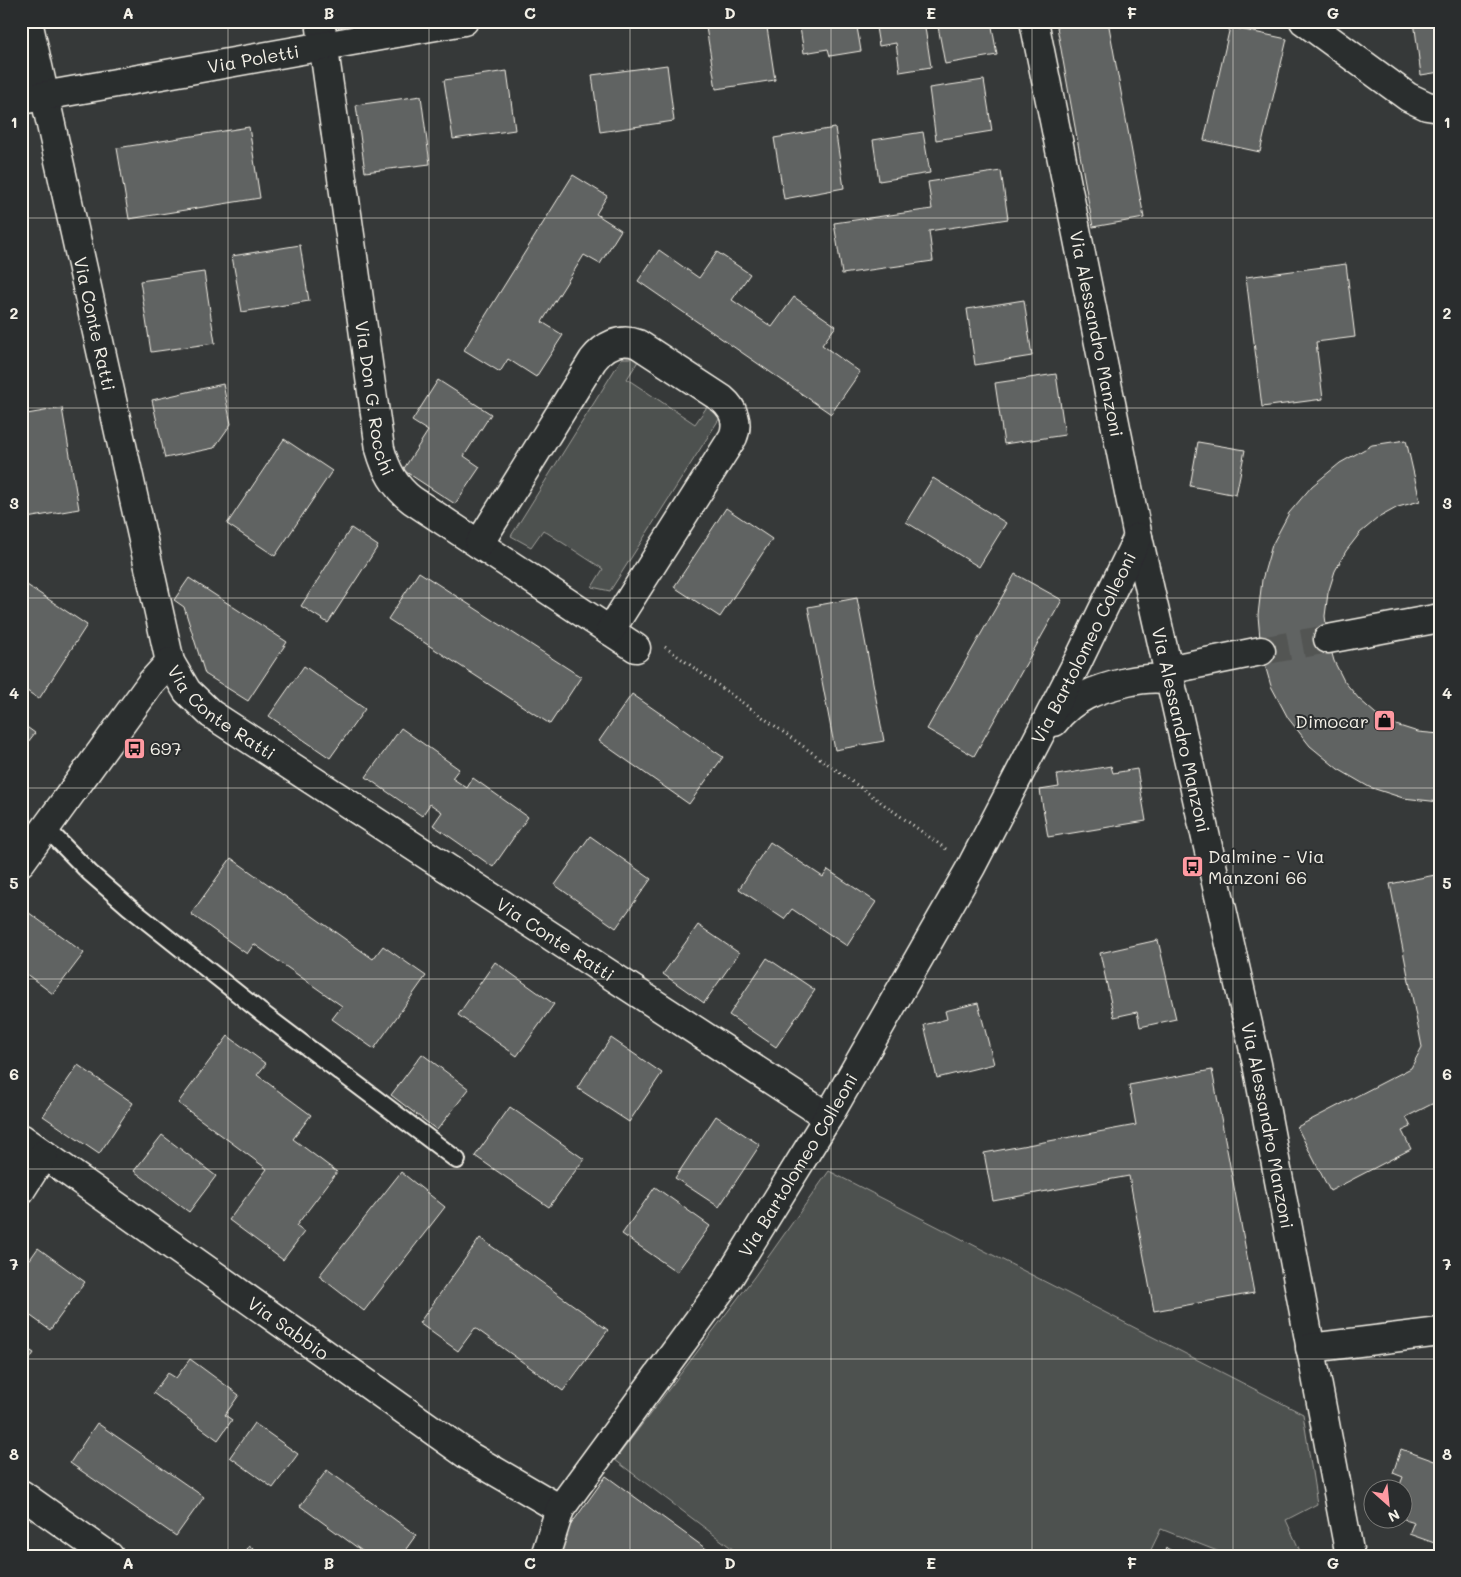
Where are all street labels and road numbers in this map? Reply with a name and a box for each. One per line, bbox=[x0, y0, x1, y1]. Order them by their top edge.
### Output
street label: Via Poletti bbox=[206, 39, 301, 79]
street label: Via Alessandro Manzoni bbox=[1065, 229, 1129, 439]
street label: Via Conte Ratti bbox=[69, 254, 122, 393]
street label: Via Don G. Rocchi bbox=[350, 319, 401, 480]
street label: Via Bartolomeo Colleoni bbox=[1025, 548, 1141, 748]
street label: Via Alessandro Manzoni bbox=[1147, 625, 1216, 835]
street label: Via Conte Ratti bbox=[162, 660, 280, 765]
street label: Via Conte Ratti bbox=[492, 892, 619, 986]
street label: Via Alessandro Manzoni bbox=[1236, 1020, 1300, 1230]
street label: Via Bartolomeo Colleoni bbox=[733, 1068, 863, 1261]
street label: Via Sabbio bbox=[243, 1291, 334, 1365]

